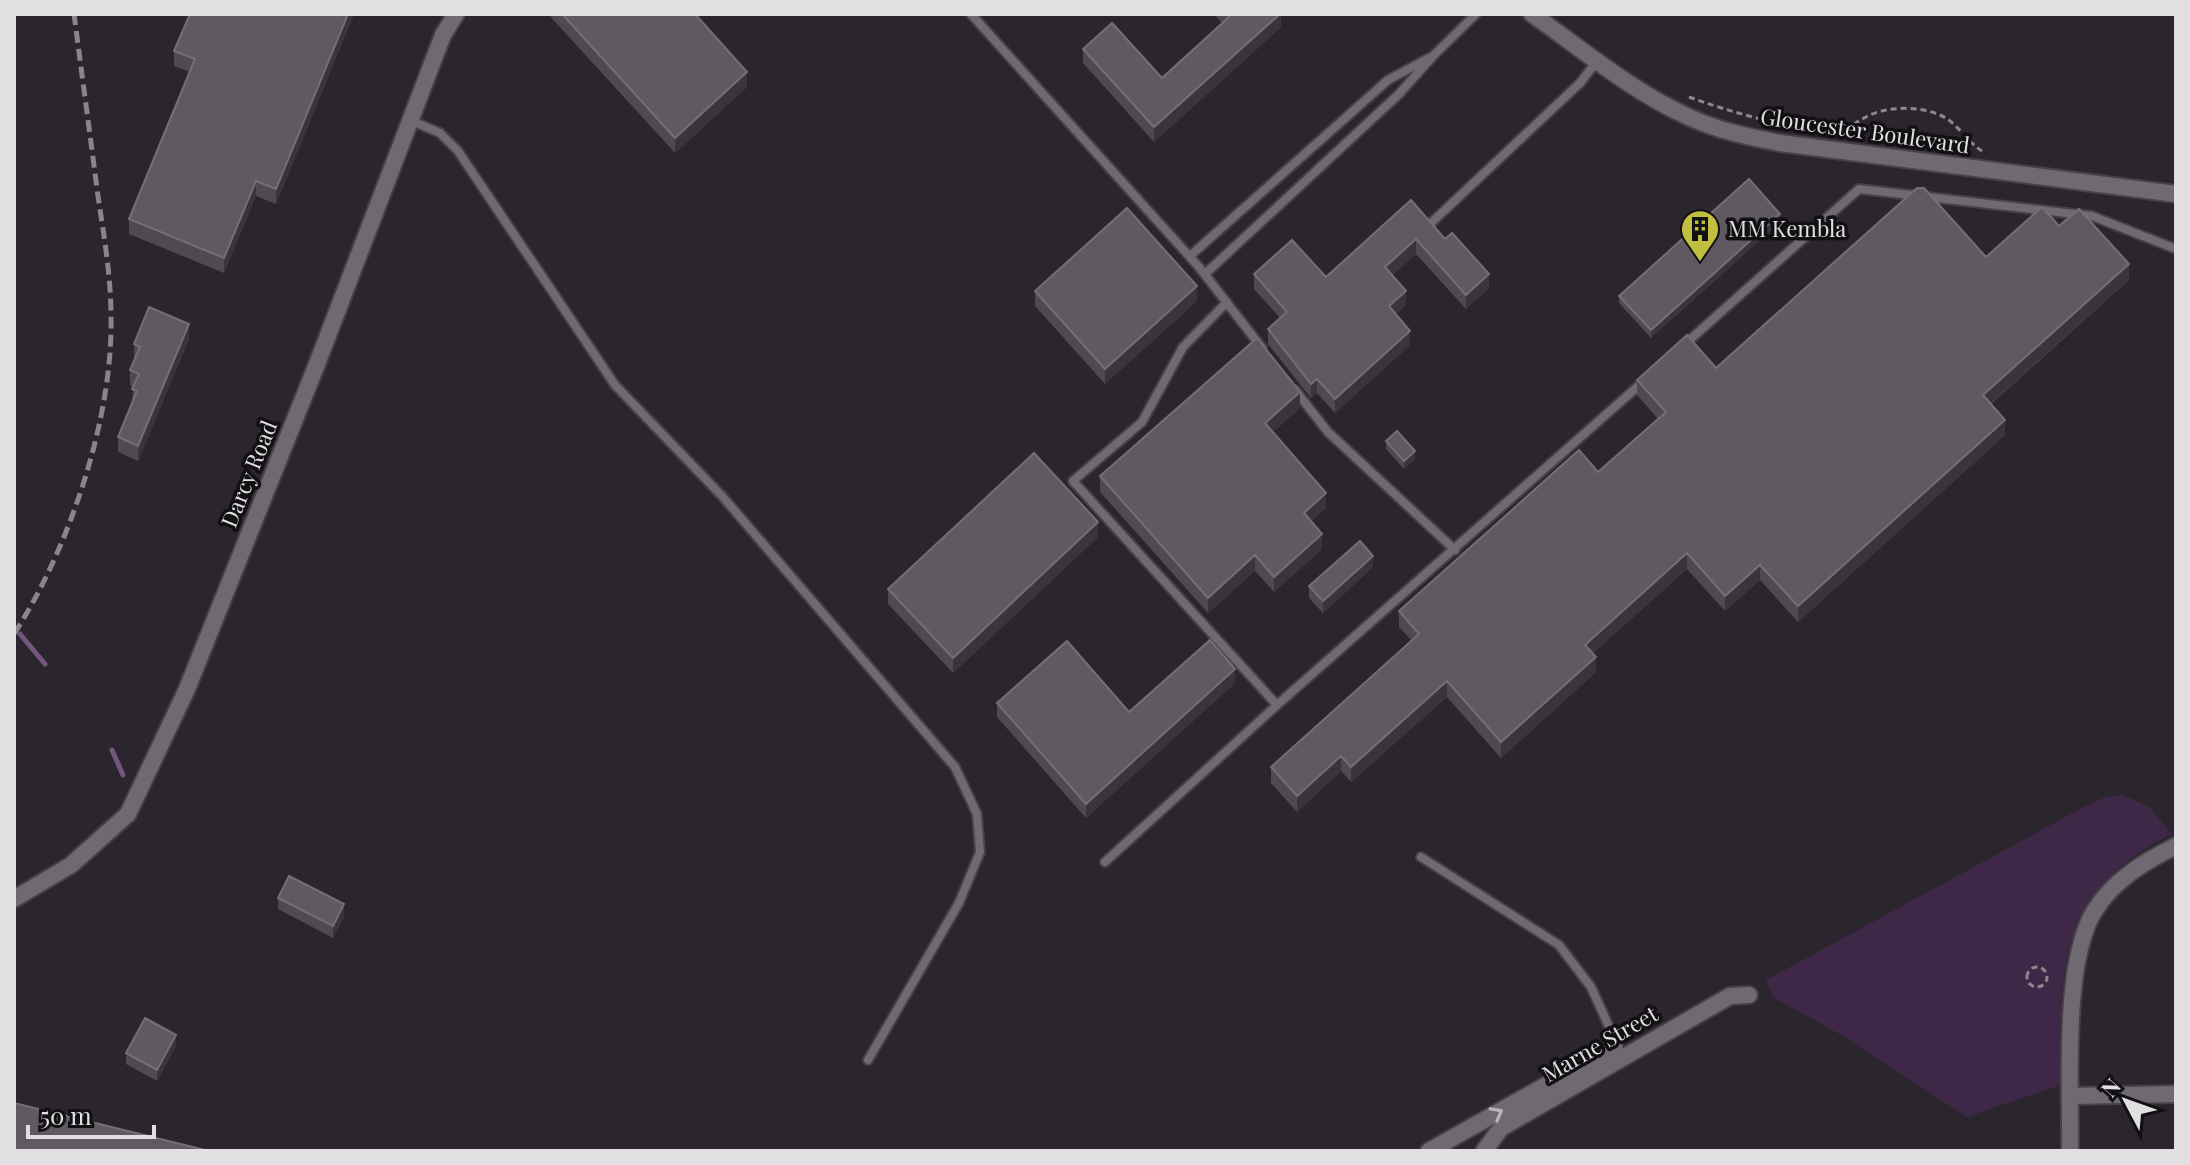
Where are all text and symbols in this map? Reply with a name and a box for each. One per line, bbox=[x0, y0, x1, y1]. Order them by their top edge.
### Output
street label: Gloucester Boulevard bbox=[1759, 100, 1972, 160]
building icon: MM Kembla bbox=[1679, 208, 1721, 263]
place label: MM Kembla bbox=[1728, 213, 1846, 243]
street label: Darcy Road bbox=[213, 415, 283, 532]
street label: Marne Street bbox=[1536, 997, 1664, 1088]
north arrow bbox=[2086, 1061, 2166, 1141]
text: N bbox=[2094, 1071, 2127, 1103]
scale bar bbox=[28, 1089, 154, 1139]
text: 50 m bbox=[40, 1099, 92, 1131]
one-way arrow bbox=[1488, 1107, 1503, 1123]

